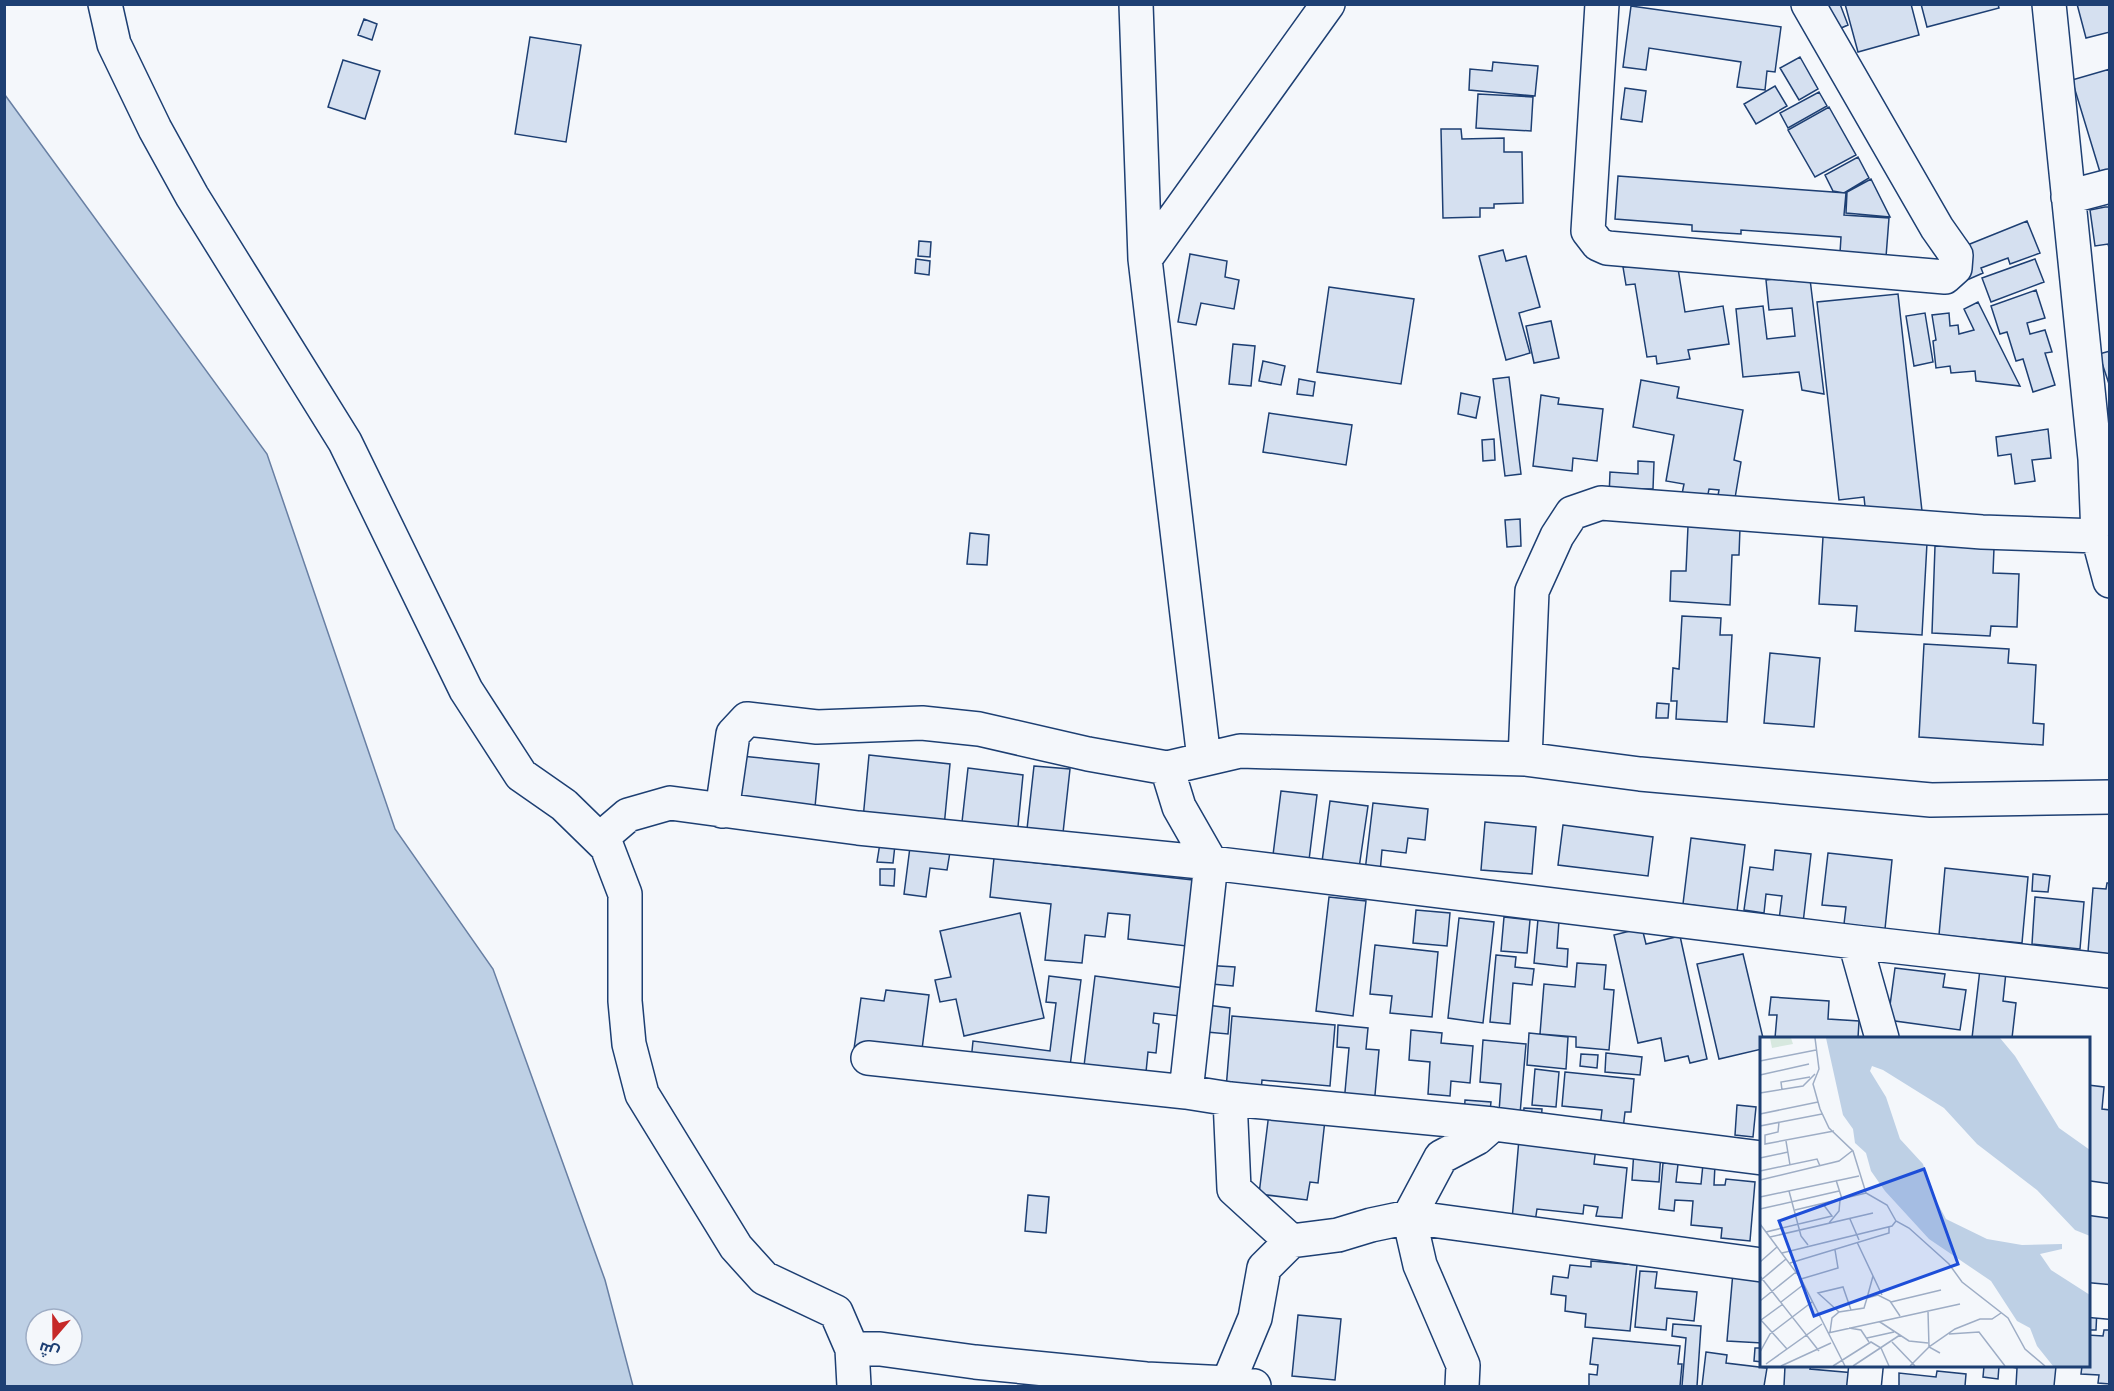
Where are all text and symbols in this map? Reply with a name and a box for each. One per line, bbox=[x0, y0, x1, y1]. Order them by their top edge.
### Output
inset map bbox=[1760, 1037, 2090, 1367]
north arrow bbox=[24, 1307, 84, 1367]
text: ش bbox=[36, 1338, 62, 1364]

